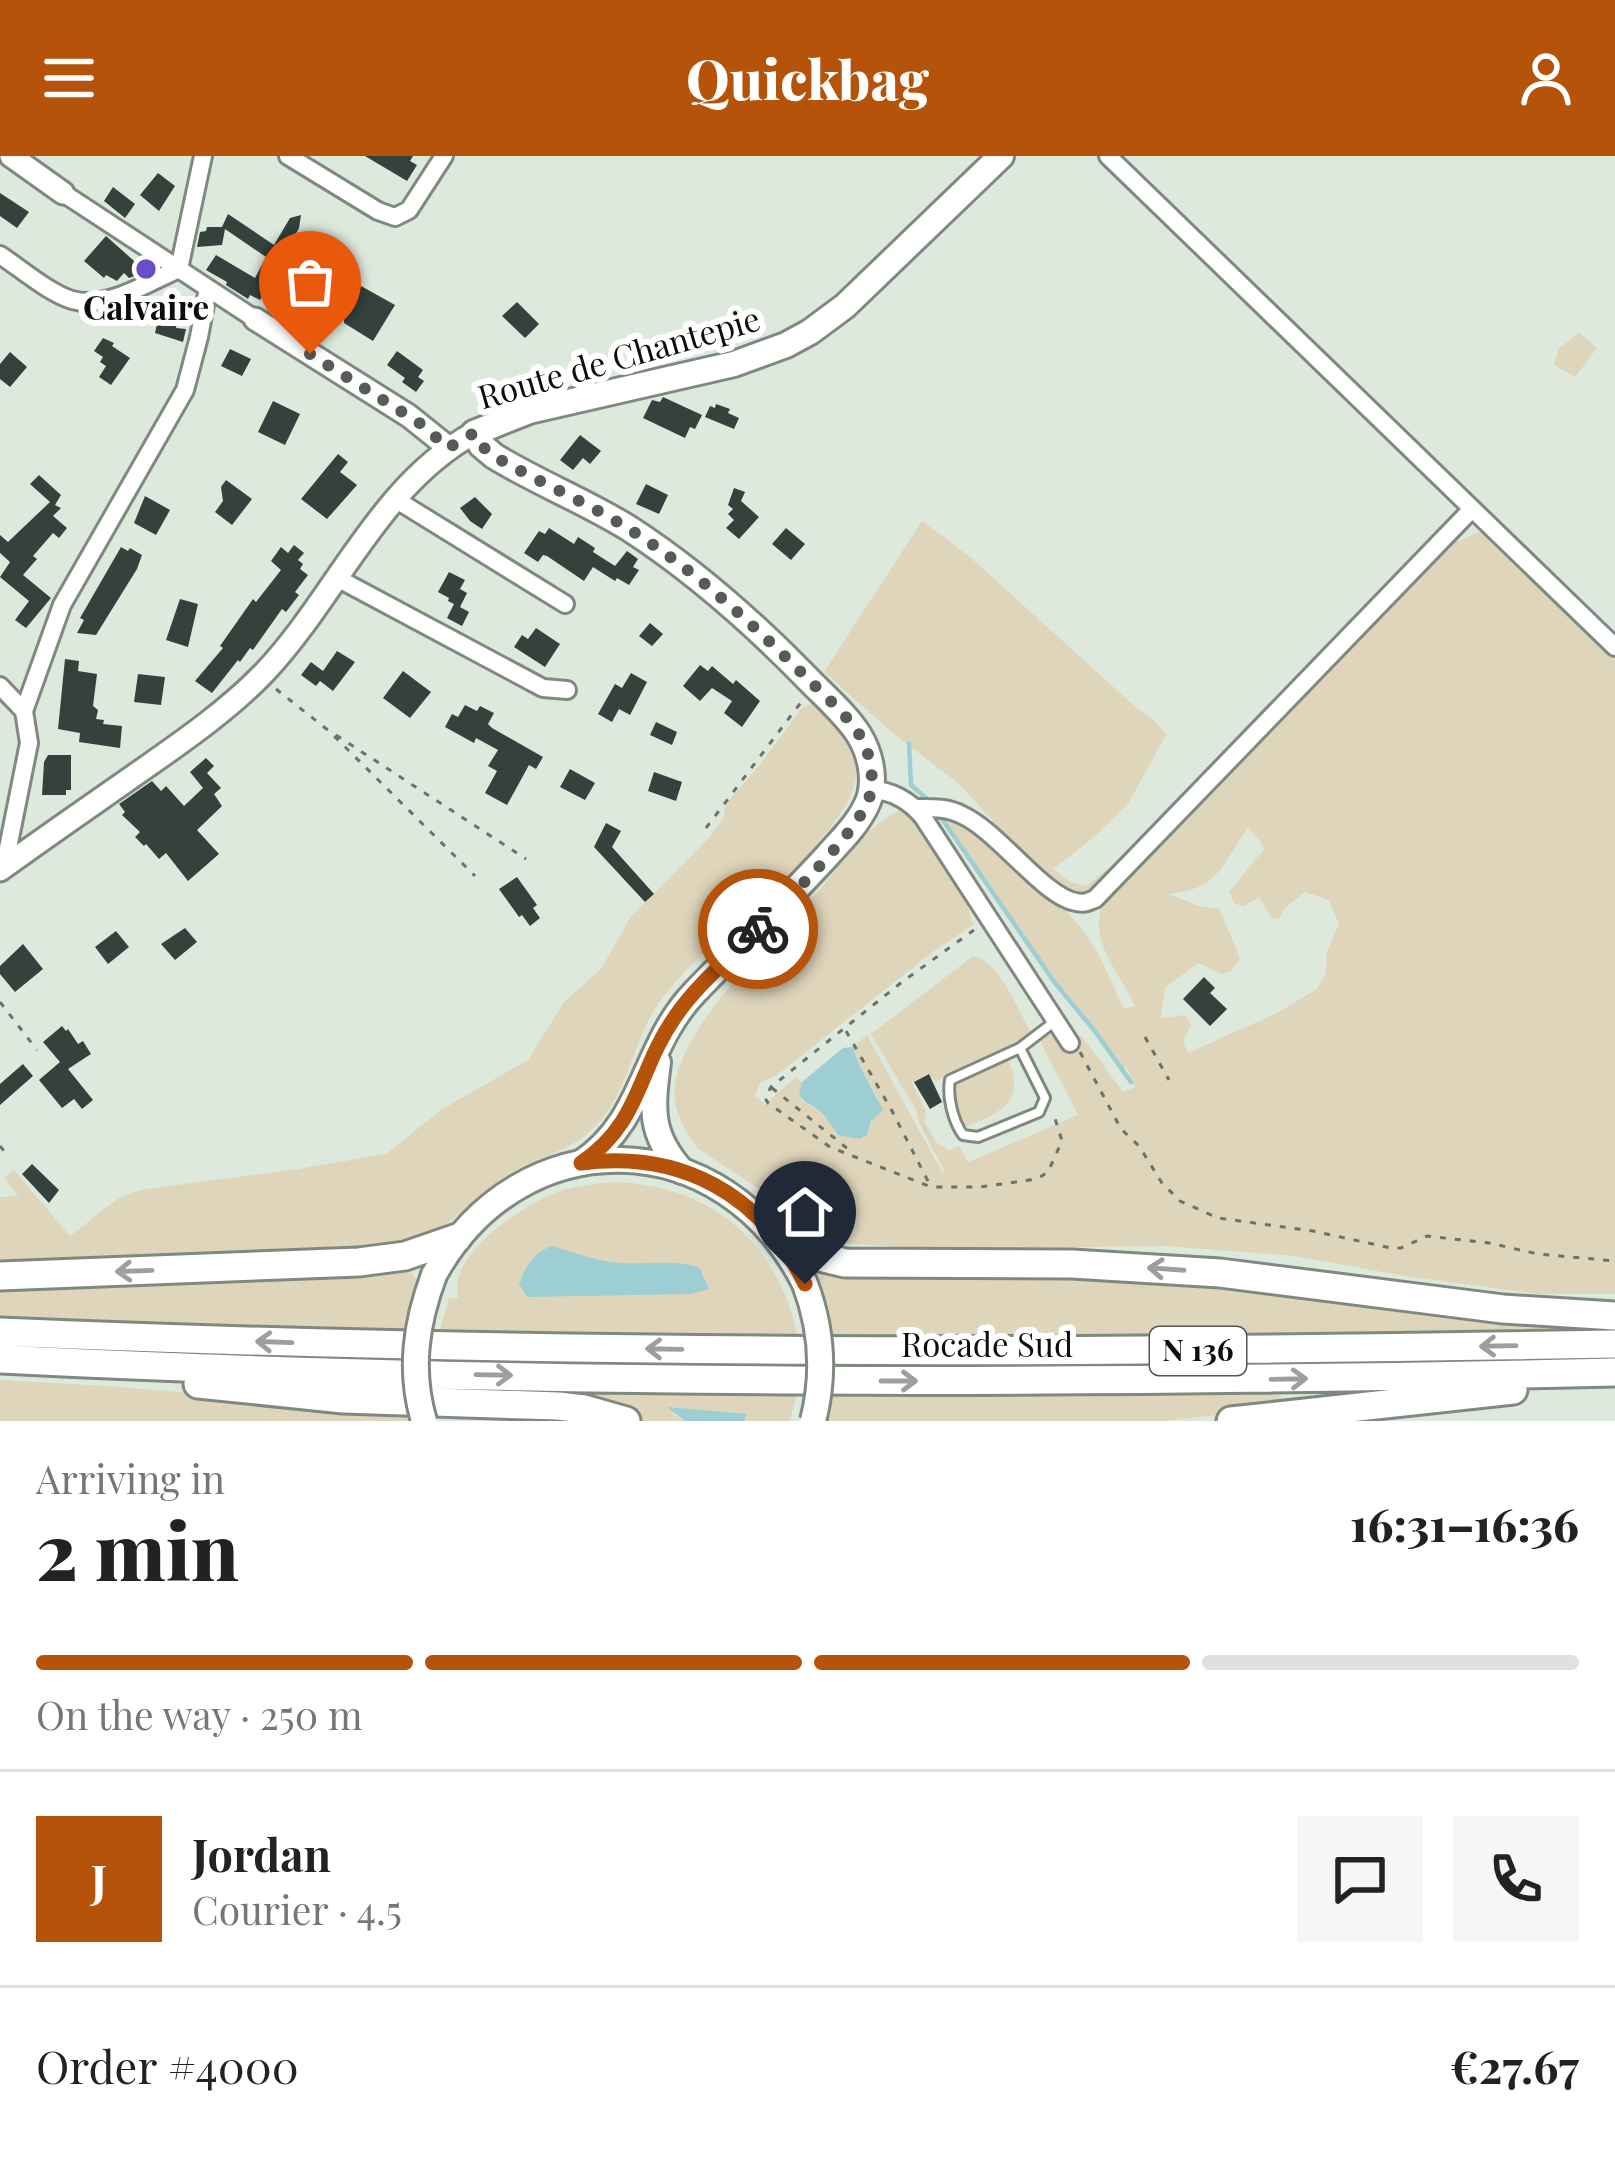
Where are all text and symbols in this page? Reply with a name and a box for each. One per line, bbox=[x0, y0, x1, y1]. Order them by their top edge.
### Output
text: Quickbag bbox=[686, 42, 929, 114]
icon: menu bbox=[36, 45, 102, 111]
icon: person bbox=[1513, 45, 1579, 111]
pin bbox=[259, 231, 361, 354]
icon: bag bbox=[277, 249, 343, 315]
marker: Calvaire bbox=[133, 256, 159, 282]
place label: Calvaire bbox=[83, 284, 209, 328]
street label: Route de Chantepie bbox=[472, 295, 765, 417]
courier bbox=[698, 869, 818, 989]
icon: bike bbox=[725, 896, 791, 962]
pin bbox=[754, 1161, 856, 1284]
icon: home bbox=[772, 1179, 838, 1245]
one-way arrow bbox=[1147, 1257, 1186, 1280]
one-way arrow bbox=[115, 1260, 154, 1283]
street label: Rocade Sud bbox=[901, 1321, 1073, 1365]
road number: N 136 bbox=[1150, 1327, 1246, 1375]
one-way arrow bbox=[255, 1330, 294, 1353]
one-way arrow bbox=[1479, 1335, 1518, 1358]
one-way arrow bbox=[645, 1338, 684, 1360]
one-way arrow bbox=[474, 1363, 513, 1386]
one-way arrow bbox=[1269, 1367, 1308, 1390]
one-way arrow bbox=[879, 1370, 918, 1392]
text: Arriving in bbox=[36, 1452, 225, 1504]
text: 16:31–16:36 bbox=[1350, 1493, 1579, 1553]
text: 2 min bbox=[36, 1497, 239, 1601]
text: On the way · 250 m bbox=[36, 1688, 363, 1740]
button: chat bbox=[1297, 1816, 1423, 1942]
button: phone bbox=[1453, 1816, 1579, 1942]
text: Jordan bbox=[192, 1823, 331, 1883]
text: J bbox=[91, 1849, 107, 1909]
text: Courier · 4.5 bbox=[192, 1883, 402, 1935]
text: Order #4000 bbox=[36, 2035, 299, 2095]
text: €27.67 bbox=[1450, 2035, 1579, 2095]

